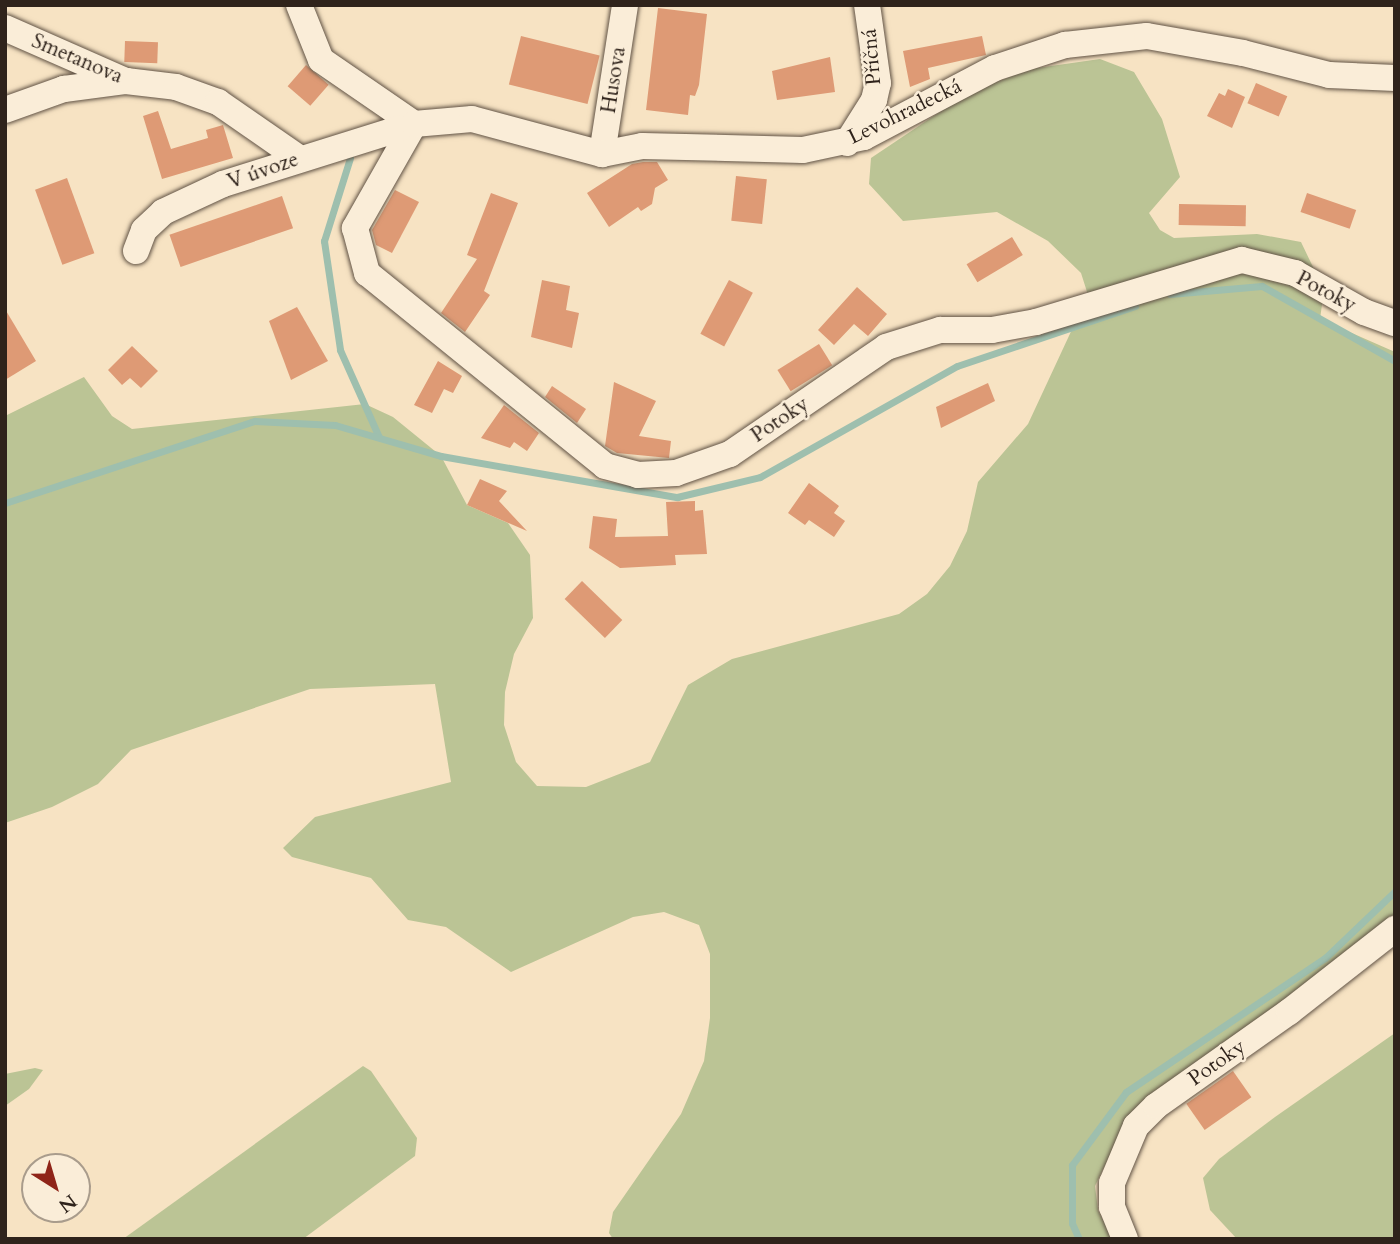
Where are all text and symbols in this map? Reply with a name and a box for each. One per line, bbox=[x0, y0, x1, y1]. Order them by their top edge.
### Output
street label: Příčná bbox=[857, 28, 887, 86]
street label: Smetanova bbox=[28, 29, 126, 89]
street label: Husova bbox=[596, 45, 632, 115]
street label: Levohradecká bbox=[844, 74, 966, 150]
street label: V úvoze bbox=[224, 147, 302, 195]
street label: Potoky bbox=[1292, 266, 1360, 318]
street label: Potoky bbox=[746, 392, 814, 448]
street label: Potoky bbox=[1184, 1034, 1250, 1092]
north arrow bbox=[21, 1153, 91, 1223]
text: N bbox=[53, 1188, 82, 1219]

